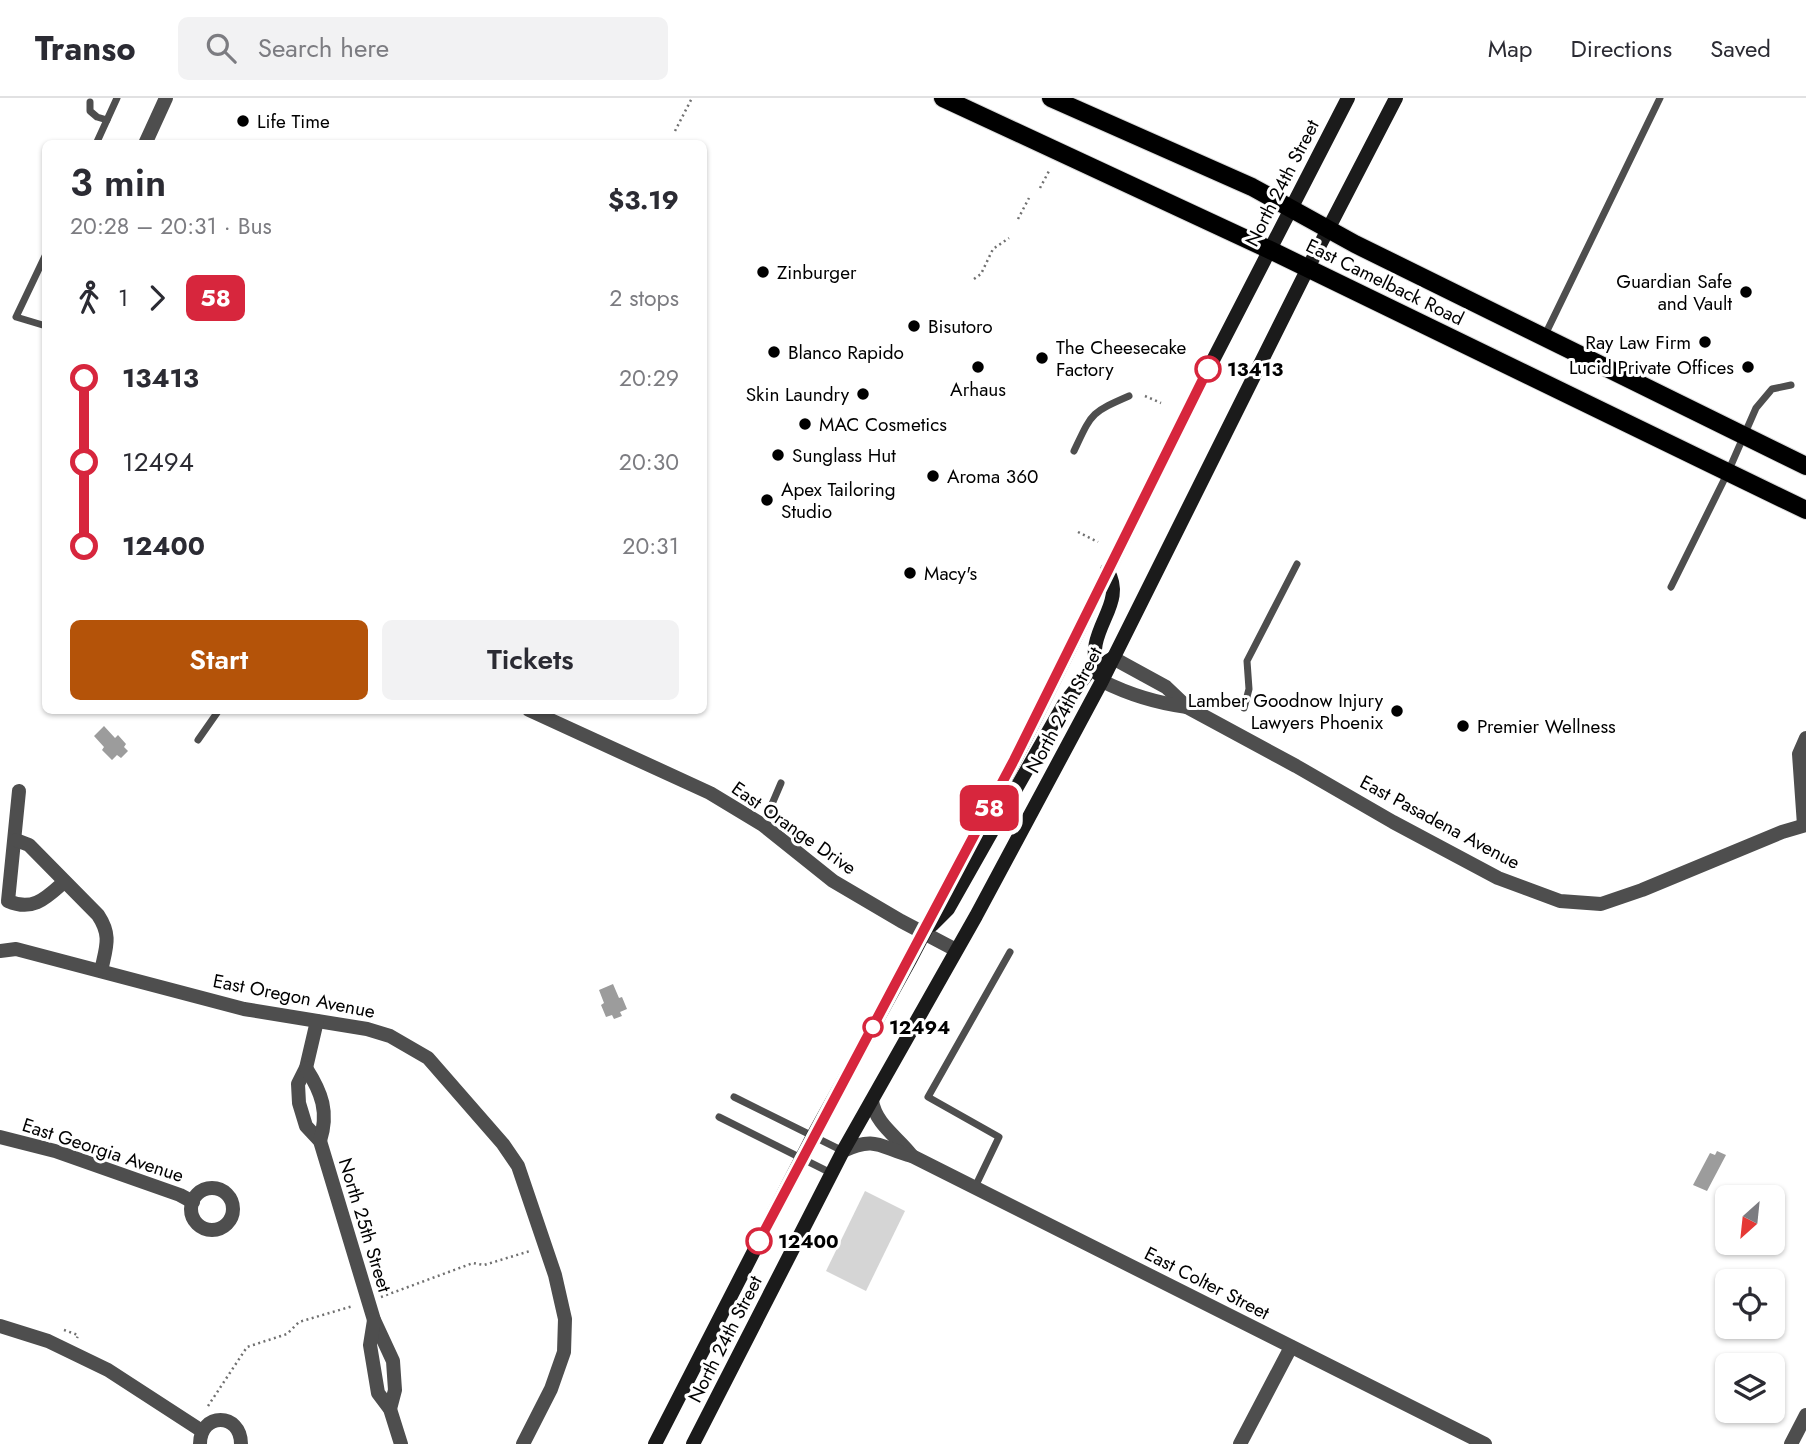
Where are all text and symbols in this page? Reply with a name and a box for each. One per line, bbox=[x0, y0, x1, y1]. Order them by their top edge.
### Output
search box bbox=[178, 17, 668, 80]
text: Transo bbox=[35, 25, 136, 72]
icon: search bbox=[202, 29, 240, 67]
text: Search here bbox=[258, 29, 389, 67]
text: Map bbox=[1488, 31, 1533, 66]
text: Directions bbox=[1571, 31, 1672, 66]
text: Saved bbox=[1710, 31, 1771, 66]
place label: Life Time bbox=[257, 108, 330, 135]
marker: Life Time bbox=[235, 113, 251, 129]
street label: North 24th Street bbox=[1238, 114, 1326, 251]
text: 3 min bbox=[70, 155, 166, 210]
text: $3.19 bbox=[608, 181, 679, 219]
text: 20:28 – 20:31 · Bus bbox=[70, 209, 272, 243]
street label: East Camelback Road bbox=[1301, 232, 1469, 332]
place label: Zinburger bbox=[777, 259, 857, 286]
marker: Zinburger bbox=[755, 264, 771, 280]
place label: Guardian Safe and Vault bbox=[1616, 268, 1732, 317]
icon: walk bbox=[70, 279, 108, 317]
icon: forward bbox=[138, 279, 176, 317]
text: 58 bbox=[200, 280, 231, 315]
text: 1 bbox=[118, 281, 128, 315]
text: 2 stops bbox=[609, 281, 679, 315]
marker: Guardian Safe and Vault bbox=[1738, 284, 1754, 300]
place label: Bisutoro bbox=[928, 313, 993, 340]
marker: Bisutoro bbox=[906, 318, 922, 334]
place label: Ray Law Firm bbox=[1585, 329, 1691, 356]
place label: The Cheesecake Factory bbox=[1056, 334, 1187, 383]
marker: Ray Law Firm bbox=[1697, 334, 1713, 350]
place label: Blanco Rapido bbox=[788, 339, 904, 366]
marker: Blanco Rapido bbox=[766, 344, 782, 360]
marker: The Cheesecake Factory bbox=[1034, 350, 1050, 366]
place label: Lucid Private Offices bbox=[1569, 354, 1734, 381]
marker: 13413 bbox=[1195, 356, 1221, 382]
place label: 13413 bbox=[1227, 356, 1283, 383]
text: 13413 bbox=[122, 359, 199, 397]
marker: Arhaus bbox=[970, 359, 986, 375]
marker: Lucid Private Offices bbox=[1740, 359, 1756, 375]
text: 20:29 bbox=[619, 361, 679, 395]
place label: Arhaus bbox=[950, 376, 1006, 403]
place label: Skin Laundry bbox=[746, 381, 850, 408]
marker: Skin Laundry bbox=[855, 386, 871, 402]
place label: MAC Cosmetics bbox=[819, 411, 947, 438]
marker: MAC Cosmetics bbox=[797, 416, 813, 432]
place label: Sunglass Hut bbox=[792, 442, 896, 469]
text: 12494 bbox=[122, 443, 194, 481]
text: 20:30 bbox=[619, 445, 679, 479]
marker: Sunglass Hut bbox=[770, 447, 786, 463]
place label: Aroma 360 bbox=[947, 463, 1039, 490]
marker: Aroma 360 bbox=[925, 468, 941, 484]
place label: Apex Tailoring Studio bbox=[781, 476, 896, 525]
marker: Apex Tailoring Studio bbox=[759, 492, 775, 508]
text: 12400 bbox=[122, 527, 205, 565]
text: 20:31 bbox=[622, 529, 679, 563]
place label: Macy's bbox=[924, 560, 977, 587]
marker: Macy's bbox=[902, 565, 918, 581]
button: Start bbox=[70, 620, 368, 700]
button: Tickets bbox=[382, 620, 679, 700]
street label: North 24th Street bbox=[1019, 642, 1109, 778]
place label: Lamber Goodnow Injury Lawyers Phoenix bbox=[1188, 687, 1384, 736]
marker: Lamber Goodnow Injury Lawyers Phoenix bbox=[1389, 703, 1405, 719]
place label: Premier Wellness bbox=[1477, 713, 1616, 740]
marker: Premier Wellness bbox=[1455, 718, 1471, 734]
street label: East Pasadena Avenue bbox=[1355, 768, 1525, 876]
street label: East Orange Drive bbox=[726, 775, 862, 881]
line badge: 58 bbox=[958, 785, 1020, 831]
text: 58 bbox=[974, 790, 1004, 825]
street label: East Oregon Avenue bbox=[211, 967, 378, 1025]
place label: 12494 bbox=[889, 1014, 950, 1041]
marker: 12494 bbox=[863, 1017, 883, 1037]
street label: East Georgia Avenue bbox=[19, 1111, 187, 1189]
street label: North 25th Street bbox=[332, 1155, 398, 1296]
north arrow bbox=[1715, 1185, 1785, 1255]
map controls bbox=[1715, 1185, 1785, 1423]
marker: 12400 bbox=[746, 1228, 772, 1254]
place label: 12400 bbox=[778, 1228, 839, 1255]
street label: East Colter Street bbox=[1140, 1240, 1275, 1326]
button: locate bbox=[1715, 1269, 1785, 1339]
street label: North 24th Street bbox=[681, 1270, 769, 1407]
button: layers bbox=[1715, 1353, 1785, 1423]

